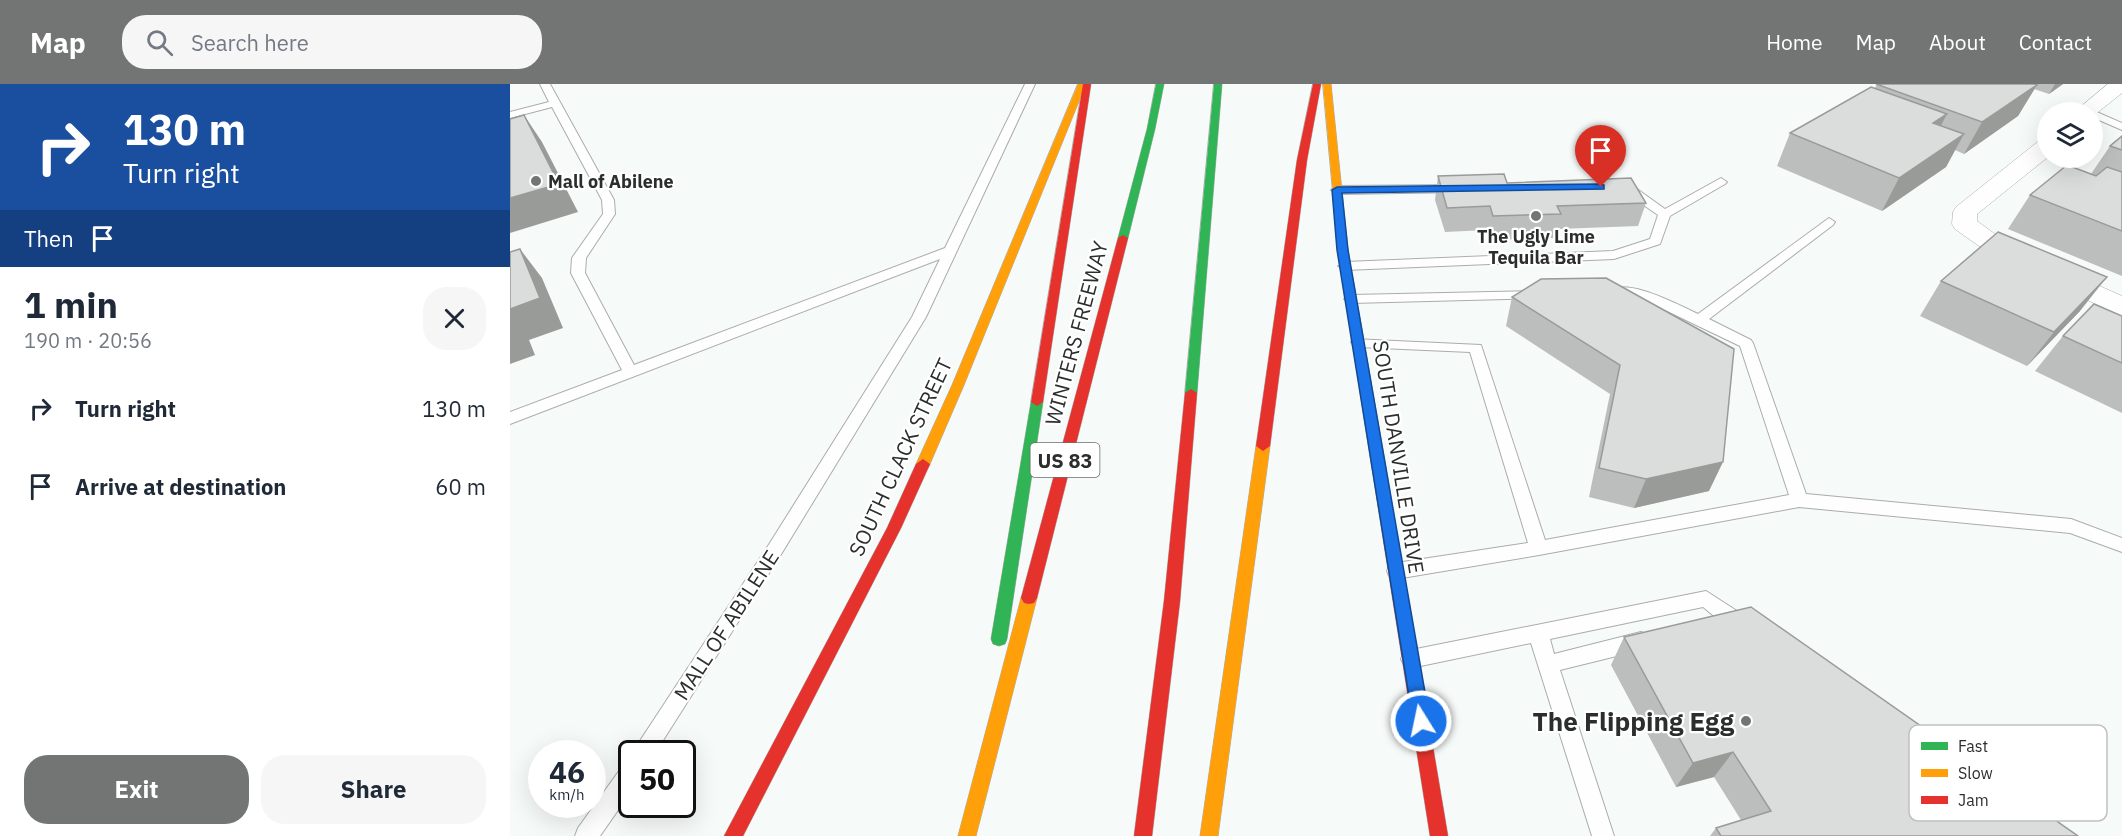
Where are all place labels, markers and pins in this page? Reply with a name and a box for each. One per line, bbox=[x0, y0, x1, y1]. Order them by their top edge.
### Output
pin bbox=[1575, 125, 1626, 187]
place label: Mall of Abilene bbox=[548, 170, 674, 193]
marker: Mall of Abilene bbox=[529, 174, 543, 188]
marker: The Ugly Lime Tequila Bar bbox=[1529, 209, 1543, 223]
place label: The Ugly Lime Tequila Bar bbox=[1477, 225, 1595, 269]
place label: The Flipping Egg bbox=[1532, 704, 1735, 738]
marker: The Flipping Egg bbox=[1739, 714, 1753, 728]

